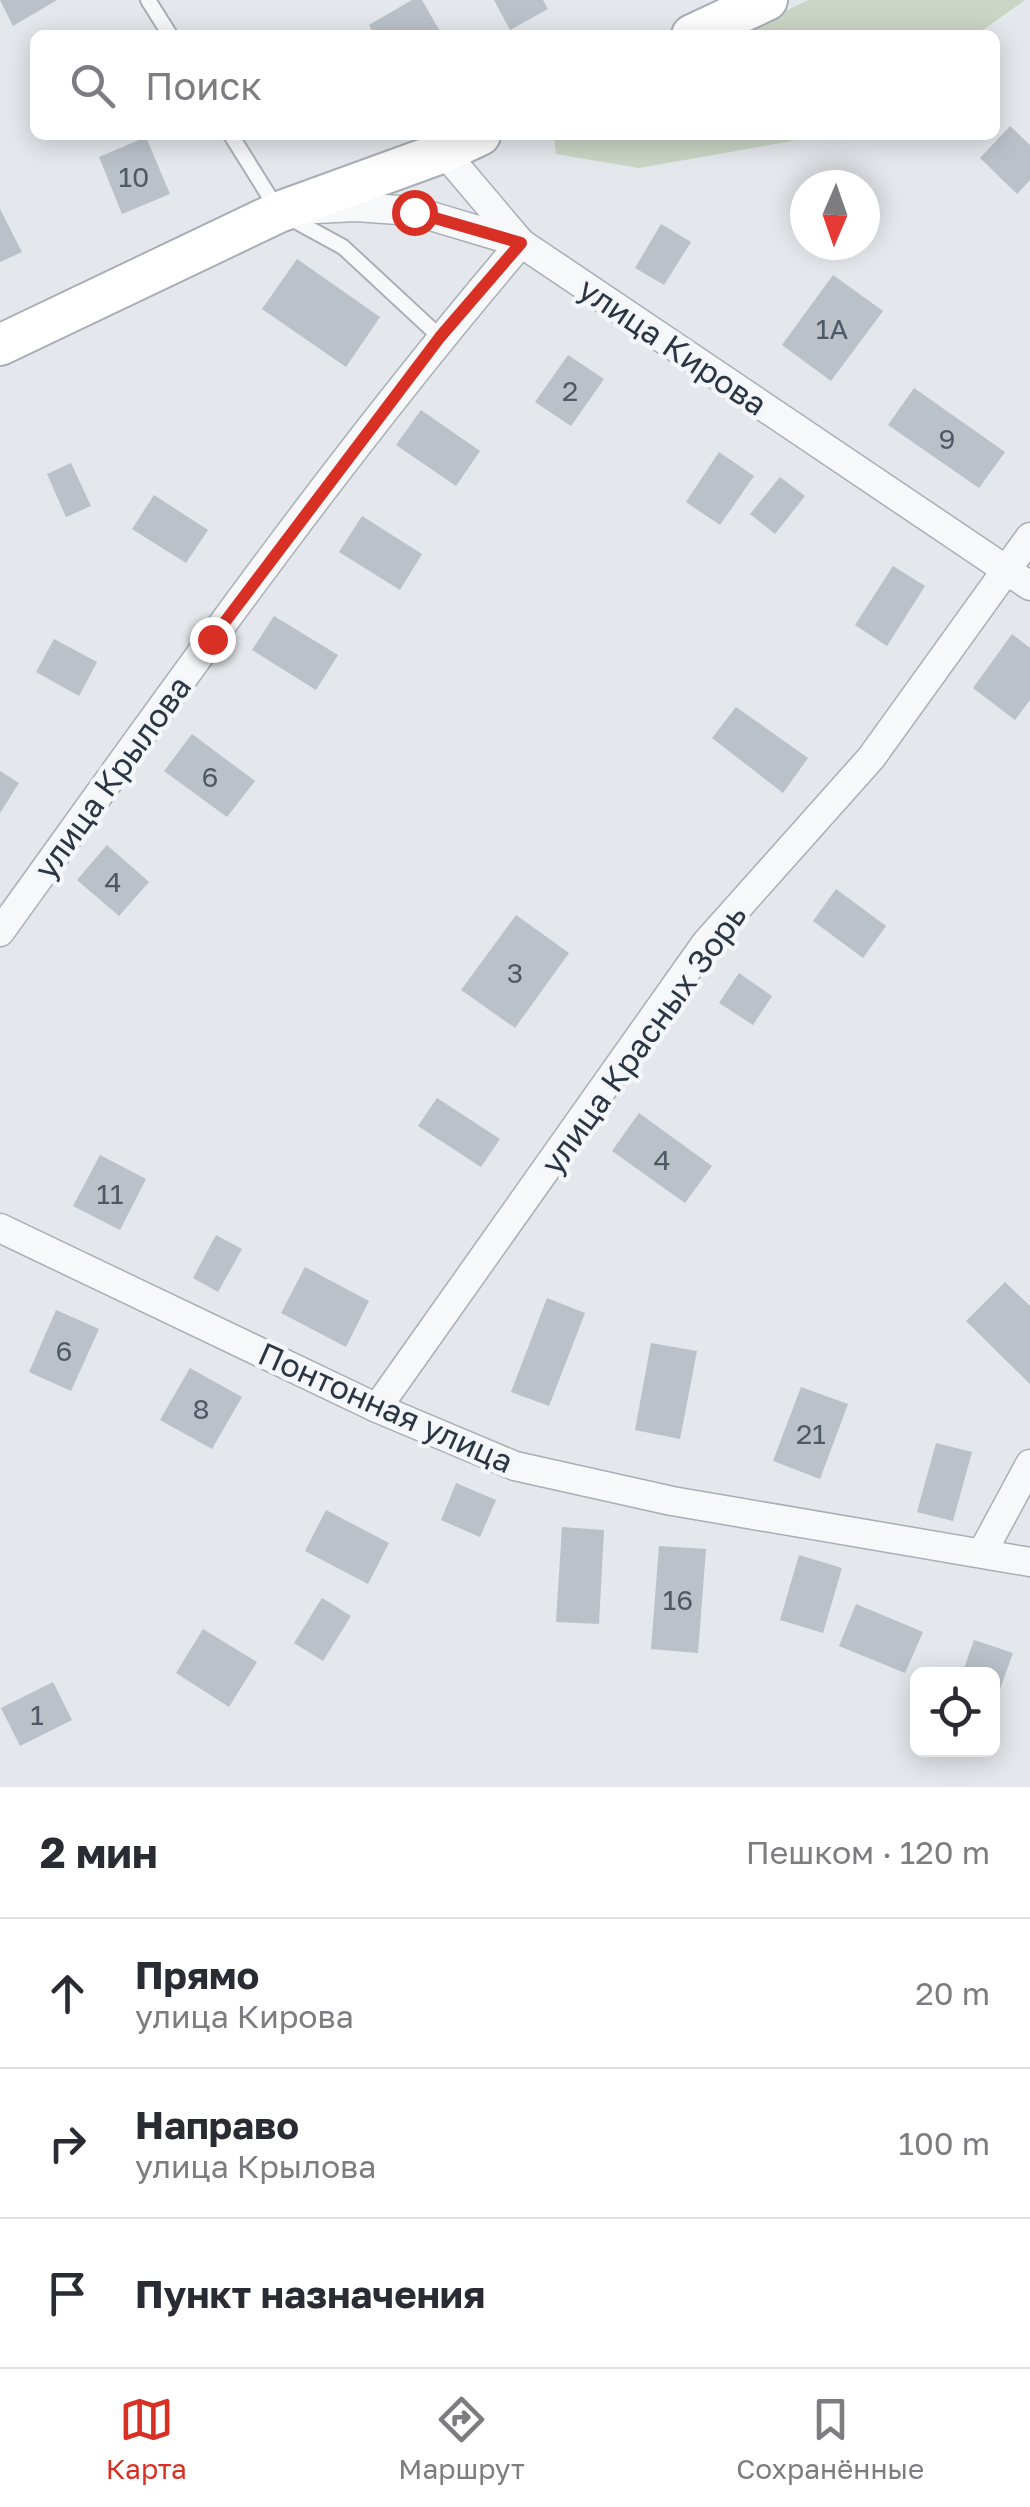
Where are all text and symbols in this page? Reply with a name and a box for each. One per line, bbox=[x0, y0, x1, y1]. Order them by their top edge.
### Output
search box bbox=[30, 30, 1000, 140]
icon: search bbox=[65, 58, 120, 113]
text: Поиск bbox=[145, 63, 262, 108]
house number: 10 bbox=[119, 160, 149, 193]
north arrow bbox=[790, 170, 880, 260]
route start bbox=[392, 190, 438, 236]
street label: улица Кирова bbox=[572, 269, 774, 423]
house number: 1А bbox=[816, 312, 848, 345]
house number: 2 bbox=[562, 374, 578, 407]
house number: 9 bbox=[939, 422, 955, 455]
route end bbox=[190, 617, 236, 663]
street label: улица Крылова bbox=[26, 668, 198, 886]
house number: 6 bbox=[202, 760, 218, 793]
house number: 4 bbox=[104, 865, 122, 898]
street label: улица Красных Зорь bbox=[532, 897, 754, 1181]
house number: 3 bbox=[507, 956, 523, 989]
house number: 4 bbox=[653, 1143, 671, 1176]
house number: 11 bbox=[96, 1177, 124, 1210]
house number: 6 bbox=[56, 1334, 72, 1367]
street label: Понтонная улица bbox=[253, 1334, 519, 1480]
house number: 8 bbox=[192, 1392, 210, 1425]
house number: 21 bbox=[796, 1417, 826, 1450]
house number: 16 bbox=[663, 1583, 693, 1616]
map controls bbox=[910, 1667, 1000, 1757]
button: locate bbox=[910, 1667, 1000, 1757]
house number: 1 bbox=[30, 1698, 44, 1731]
text: 2 мин bbox=[40, 1827, 158, 1877]
text: Пешком · 120 m bbox=[746, 1833, 990, 1871]
text: Прямо bbox=[135, 1952, 259, 1997]
icon: ahead bbox=[40, 1966, 95, 2021]
text: 20 m bbox=[915, 1974, 990, 2012]
text: улица Кирова bbox=[135, 1997, 354, 2035]
text: Направо bbox=[135, 2102, 299, 2147]
icon: right bbox=[40, 2116, 95, 2171]
text: 100 m bbox=[898, 2124, 990, 2162]
text: улица Крылова bbox=[135, 2147, 376, 2185]
icon: arrive bbox=[40, 2266, 95, 2321]
text: Пункт назначения bbox=[135, 2271, 485, 2316]
tab: Карта bbox=[106, 2392, 187, 2485]
tab: Маршрут bbox=[398, 2392, 525, 2485]
tab: Сохранённые bbox=[736, 2392, 924, 2485]

